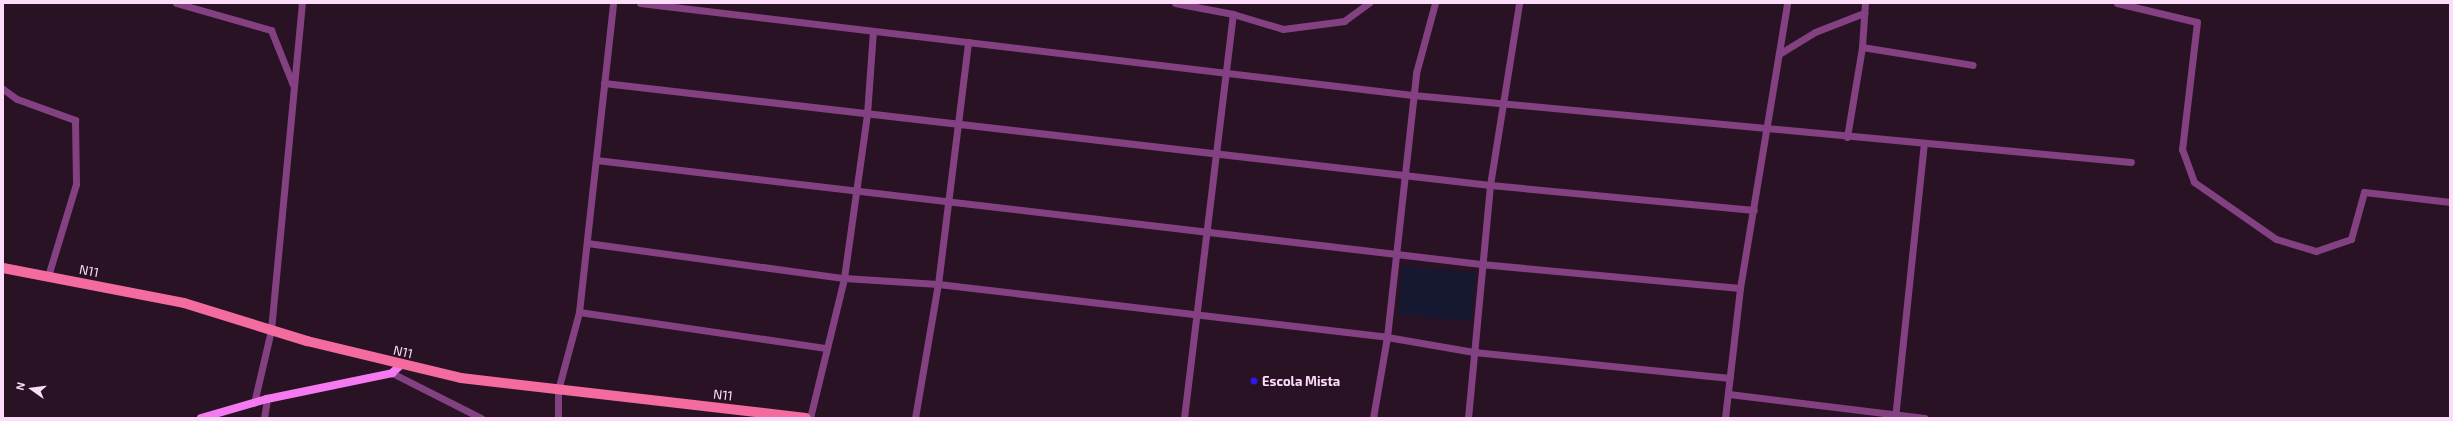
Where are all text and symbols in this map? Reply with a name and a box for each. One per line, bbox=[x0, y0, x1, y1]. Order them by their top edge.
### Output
street label: N11 bbox=[78, 261, 100, 281]
street label: N11 bbox=[392, 342, 414, 362]
north arrow bbox=[12, 369, 52, 409]
place label: Escola Mista bbox=[1262, 373, 1340, 389]
marker: Escola Mista bbox=[1249, 376, 1259, 386]
text: N bbox=[13, 381, 27, 391]
street label: N11 bbox=[712, 386, 734, 404]

